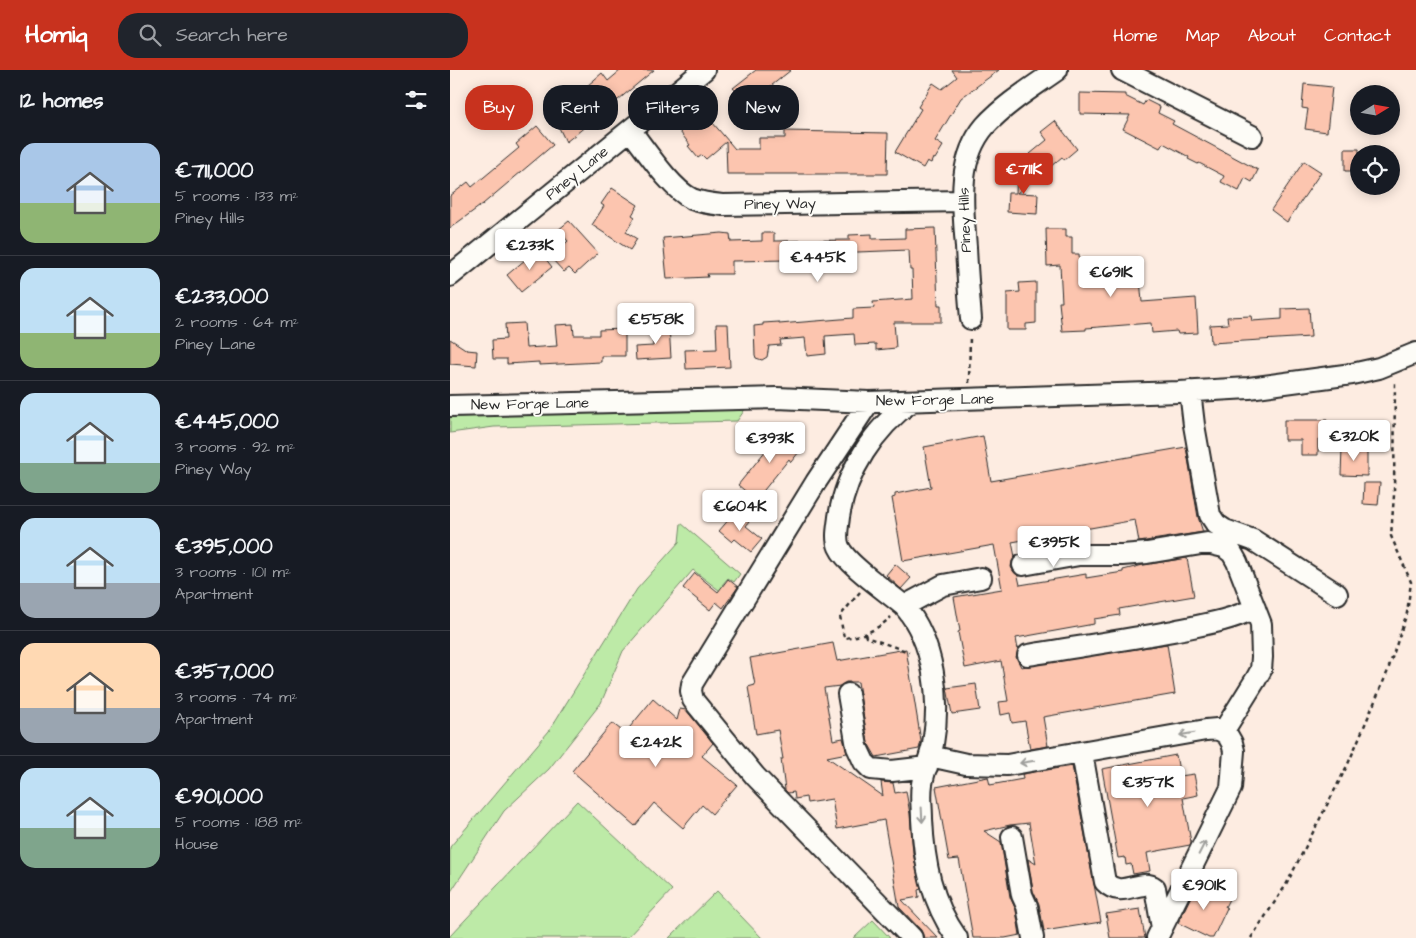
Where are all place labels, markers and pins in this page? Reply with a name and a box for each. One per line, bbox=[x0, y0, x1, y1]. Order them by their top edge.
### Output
pin: €711K bbox=[989, 152, 1059, 195]
pin: €233K bbox=[495, 228, 565, 271]
pin: €445K bbox=[783, 240, 853, 283]
pin: €691K bbox=[1076, 256, 1146, 298]
pin: €558K bbox=[621, 302, 691, 345]
pin: €320K bbox=[1319, 420, 1389, 462]
pin: €393K bbox=[735, 422, 805, 464]
pin: €604K bbox=[705, 490, 775, 532]
pin: €395K bbox=[1019, 526, 1089, 568]
pin: €242K bbox=[621, 726, 691, 768]
pin: €357K bbox=[1113, 766, 1183, 808]
pin: €901K bbox=[1169, 868, 1239, 911]

